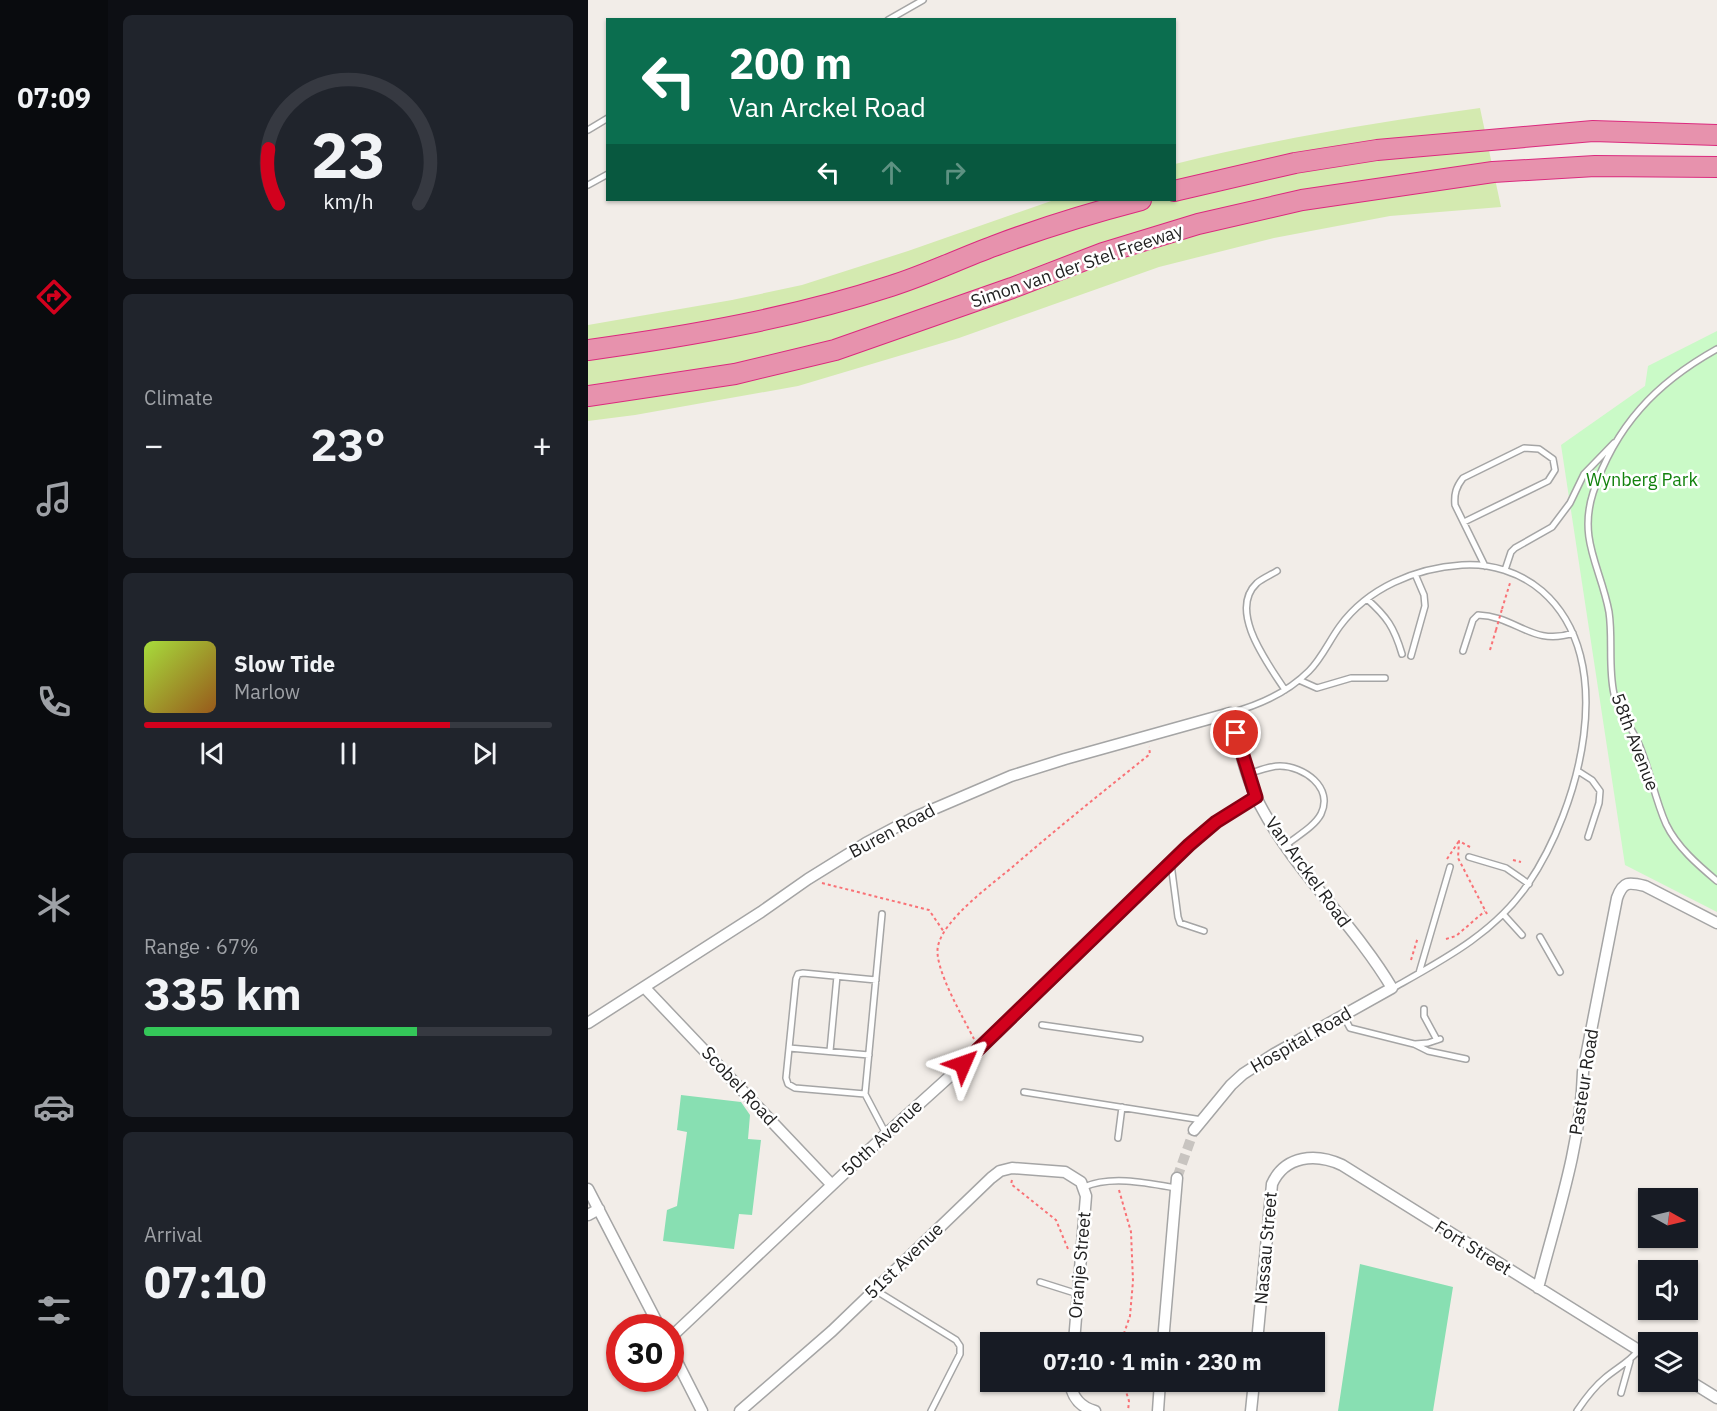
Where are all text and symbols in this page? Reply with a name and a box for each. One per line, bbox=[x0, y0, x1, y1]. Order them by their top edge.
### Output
text: 200 m bbox=[729, 36, 852, 91]
icon: left bbox=[630, 42, 708, 120]
text: 07:09 bbox=[17, 80, 91, 115]
text: Van Arckel Road bbox=[729, 89, 926, 124]
text: 23 bbox=[311, 114, 385, 195]
icon: left bbox=[812, 156, 845, 189]
icon: ahead bbox=[875, 156, 908, 189]
icon: right bbox=[938, 156, 971, 189]
text: km/h bbox=[323, 187, 373, 215]
street label: Simon van der Stel Freeway bbox=[968, 218, 1186, 313]
icon: directions bbox=[33, 276, 75, 318]
text: Climate bbox=[144, 384, 213, 411]
text: 23° bbox=[310, 415, 386, 473]
text: − bbox=[144, 423, 164, 466]
text: + bbox=[532, 423, 552, 466]
park label: Wynberg Park bbox=[1586, 468, 1698, 491]
icon: music bbox=[33, 478, 75, 520]
text: Slow Tide bbox=[234, 649, 335, 678]
text: Marlow bbox=[234, 678, 300, 705]
icon: phone bbox=[33, 681, 75, 723]
street label: 58th Avenue bbox=[1606, 690, 1665, 794]
pin bbox=[1210, 707, 1261, 758]
icon: arrive bbox=[1219, 716, 1252, 749]
icon: previous bbox=[196, 737, 229, 770]
icon: pause bbox=[332, 737, 365, 770]
icon: next bbox=[468, 737, 501, 770]
street label: Buren Road bbox=[845, 798, 939, 863]
street label: Van Arckel Road bbox=[1261, 812, 1356, 932]
icon: climate bbox=[33, 884, 75, 926]
text: Range · 67% bbox=[144, 933, 259, 960]
text: 335 km bbox=[144, 964, 302, 1022]
street label: Hospital Road bbox=[1246, 1001, 1355, 1078]
street label: Pasteur Road bbox=[1564, 1027, 1603, 1137]
position arrow bbox=[931, 1032, 995, 1096]
street label: Scobel Road bbox=[697, 1041, 782, 1130]
icon: car bbox=[33, 1086, 75, 1128]
street label: 50th Avenue bbox=[836, 1094, 927, 1181]
north arrow bbox=[1638, 1188, 1698, 1248]
map controls bbox=[1638, 1188, 1698, 1392]
street label: Nassau Street bbox=[1249, 1191, 1282, 1305]
street label: Oranje Street bbox=[1063, 1211, 1096, 1319]
street label: Fort Street bbox=[1431, 1215, 1516, 1280]
street label: 51st Avenue bbox=[859, 1217, 948, 1304]
text: Arrival bbox=[144, 1221, 202, 1248]
text: 07:10 bbox=[144, 1252, 267, 1310]
button: sound bbox=[1638, 1260, 1698, 1320]
icon: filters bbox=[33, 1289, 75, 1331]
speed limit sign: 30 bbox=[606, 1314, 684, 1392]
button: layers bbox=[1638, 1332, 1698, 1392]
text: 07:10 · 1 min · 230 m bbox=[1043, 1347, 1262, 1376]

